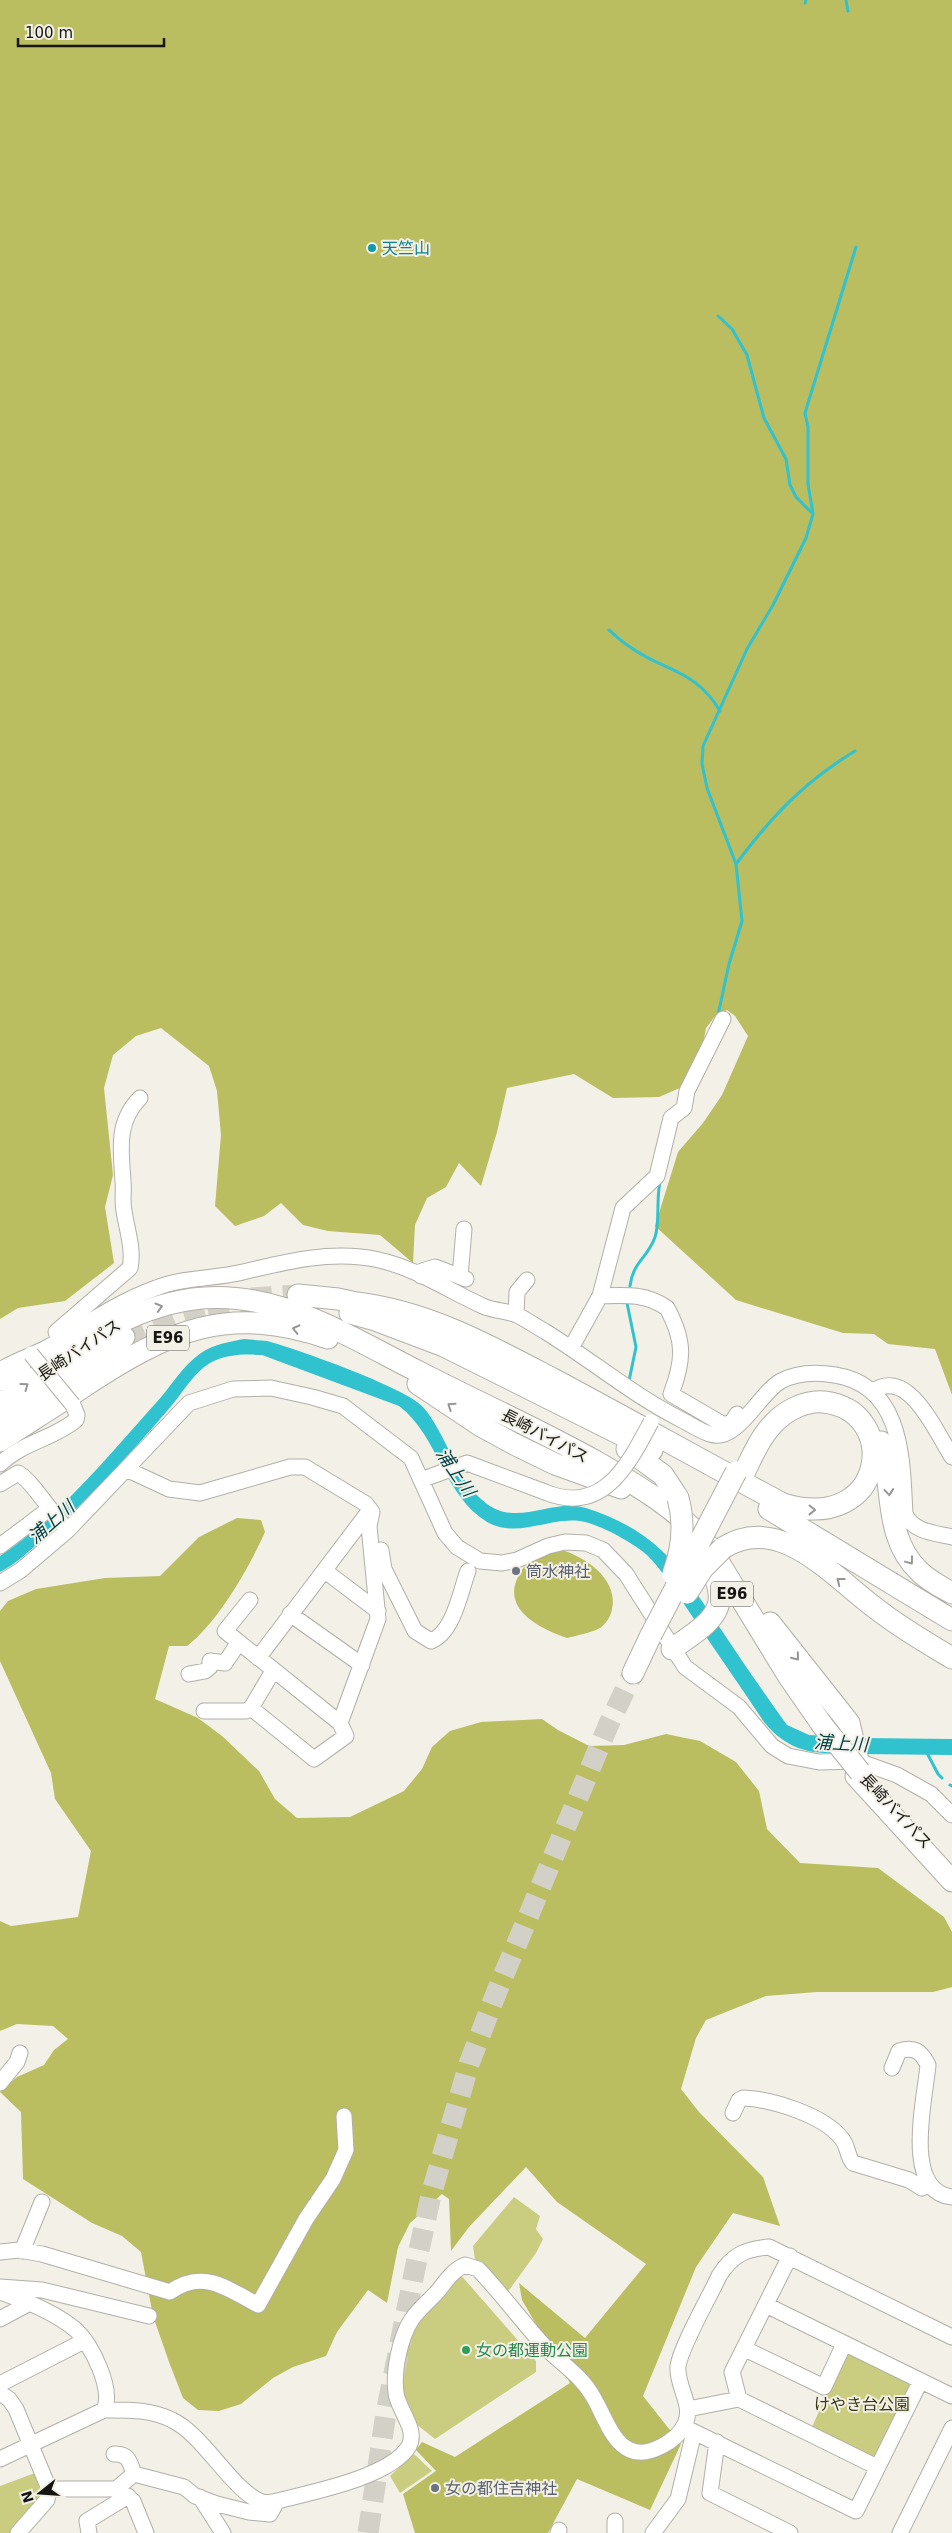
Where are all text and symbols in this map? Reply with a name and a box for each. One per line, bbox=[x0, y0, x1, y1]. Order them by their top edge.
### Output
scale bar bbox=[18, 15, 164, 47]
text: 100 m bbox=[25, 24, 73, 42]
place label: 天竺山 bbox=[382, 239, 430, 258]
marker: 天竺山 bbox=[366, 242, 378, 254]
one-way arrow bbox=[154, 1302, 162, 1312]
street label: 長崎バイパス bbox=[34, 1315, 124, 1385]
one-way arrow bbox=[292, 1324, 301, 1335]
road number: E96 bbox=[147, 1326, 189, 1350]
one-way arrow bbox=[19, 1383, 29, 1392]
one-way arrow bbox=[447, 1402, 456, 1412]
street label: 長崎バイパス bbox=[498, 1405, 592, 1467]
water label: 浦上川 bbox=[432, 1444, 481, 1502]
one-way arrow bbox=[883, 1488, 894, 1496]
water label: 浦上川 bbox=[24, 1495, 80, 1548]
one-way arrow bbox=[808, 1505, 816, 1515]
one-way arrow bbox=[905, 1555, 913, 1564]
place label: 筒水神社 bbox=[526, 1562, 590, 1581]
marker: 筒水神社 bbox=[510, 1565, 522, 1577]
one-way arrow bbox=[837, 1578, 846, 1586]
road number: E96 bbox=[711, 1582, 753, 1606]
one-way arrow bbox=[791, 1651, 800, 1660]
water label: 浦上川 bbox=[813, 1731, 871, 1755]
street label: 長崎バイパス bbox=[856, 1770, 936, 1852]
place label: 女の都運動公園 bbox=[476, 2341, 588, 2360]
marker: 女の都運動公園 bbox=[460, 2344, 472, 2356]
park label: けやき台公園 bbox=[814, 2395, 910, 2414]
north arrow bbox=[15, 2468, 65, 2518]
place label: 女の都住吉神社 bbox=[445, 2479, 557, 2498]
marker: 女の都住吉神社 bbox=[429, 2482, 441, 2494]
text: N bbox=[18, 2489, 37, 2505]

